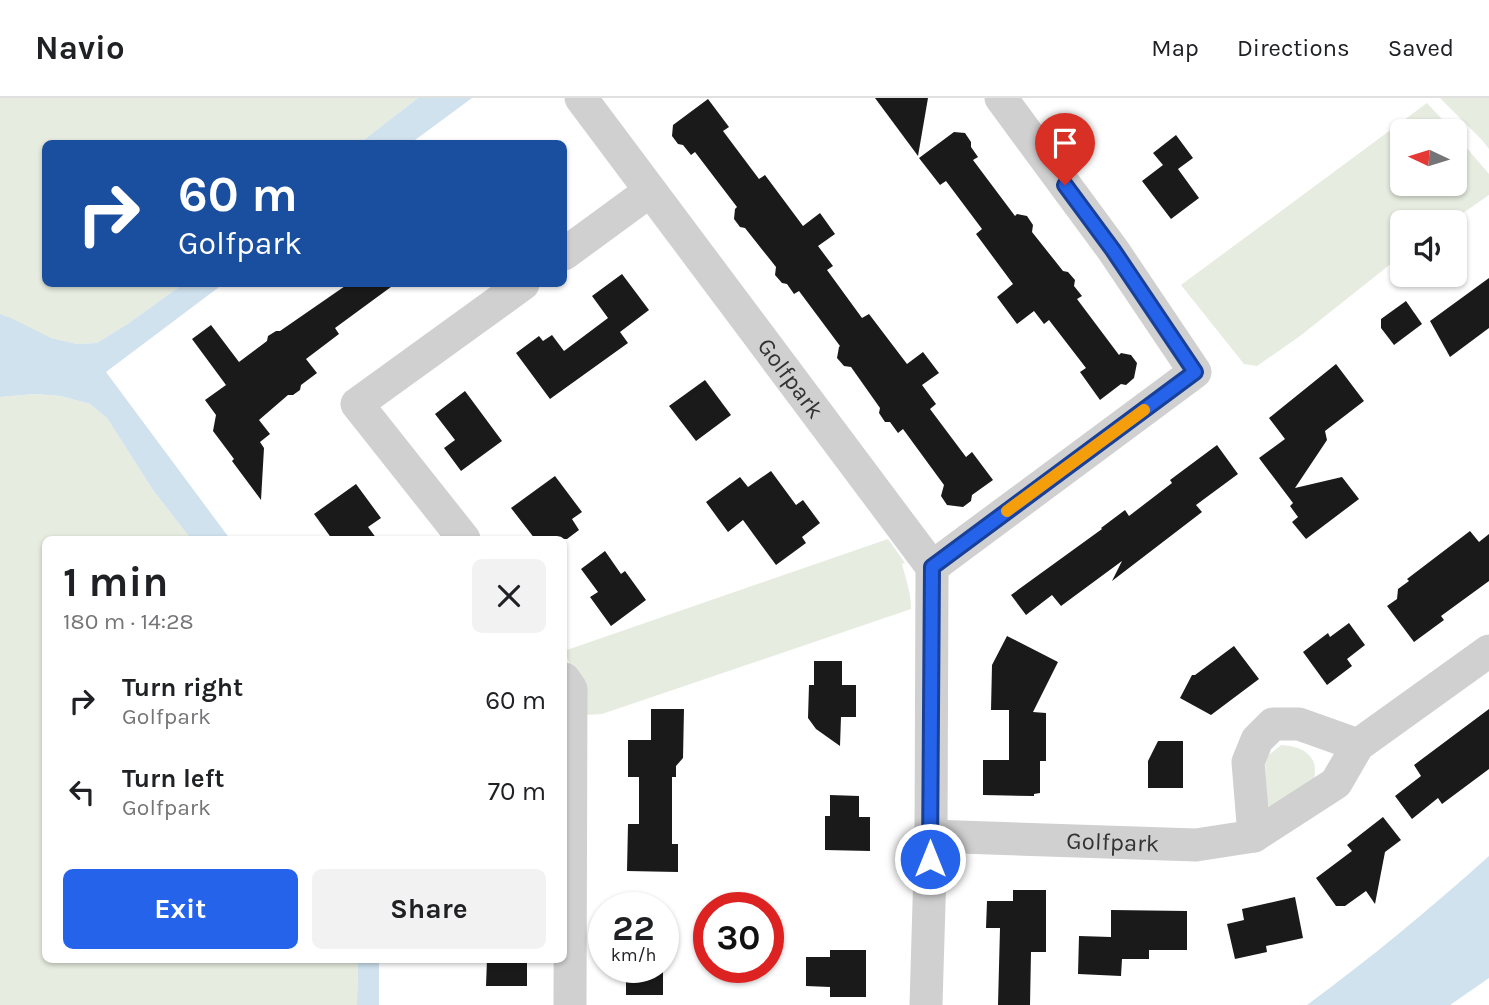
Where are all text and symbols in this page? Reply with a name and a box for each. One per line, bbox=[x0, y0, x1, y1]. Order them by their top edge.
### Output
text: Navio bbox=[35, 29, 125, 67]
text: Map bbox=[1151, 34, 1199, 62]
text: Directions bbox=[1237, 34, 1350, 62]
text: Saved bbox=[1388, 34, 1454, 62]
pin bbox=[1035, 113, 1095, 185]
north arrow bbox=[1390, 119, 1466, 196]
map controls bbox=[1390, 119, 1467, 287]
icon: arrive bbox=[1046, 124, 1084, 162]
text: 60 m bbox=[178, 166, 298, 223]
icon: right bbox=[63, 168, 154, 259]
button: sound bbox=[1390, 210, 1467, 287]
text: Golfpark bbox=[178, 225, 302, 262]
street label: Golfpark bbox=[752, 333, 830, 424]
text: 1 min bbox=[63, 557, 168, 607]
button: close bbox=[472, 559, 546, 633]
text: 180 m · 14:28 bbox=[63, 608, 194, 635]
text: Turn right bbox=[122, 672, 243, 703]
icon: right bbox=[63, 682, 101, 720]
text: 60 m bbox=[485, 685, 546, 716]
text: Golfpark bbox=[122, 703, 211, 730]
text: Turn left bbox=[122, 763, 224, 794]
icon: left bbox=[63, 773, 101, 811]
text: 70 m bbox=[488, 776, 546, 807]
text: Golfpark bbox=[122, 794, 211, 821]
position arrow bbox=[893, 822, 967, 896]
street label: Golfpark bbox=[1066, 827, 1160, 858]
button: Exit bbox=[63, 869, 298, 949]
button: Share bbox=[312, 869, 546, 949]
speed limit sign: 30 bbox=[693, 892, 784, 983]
text: 22 bbox=[612, 908, 655, 949]
text: km/h bbox=[611, 944, 656, 966]

